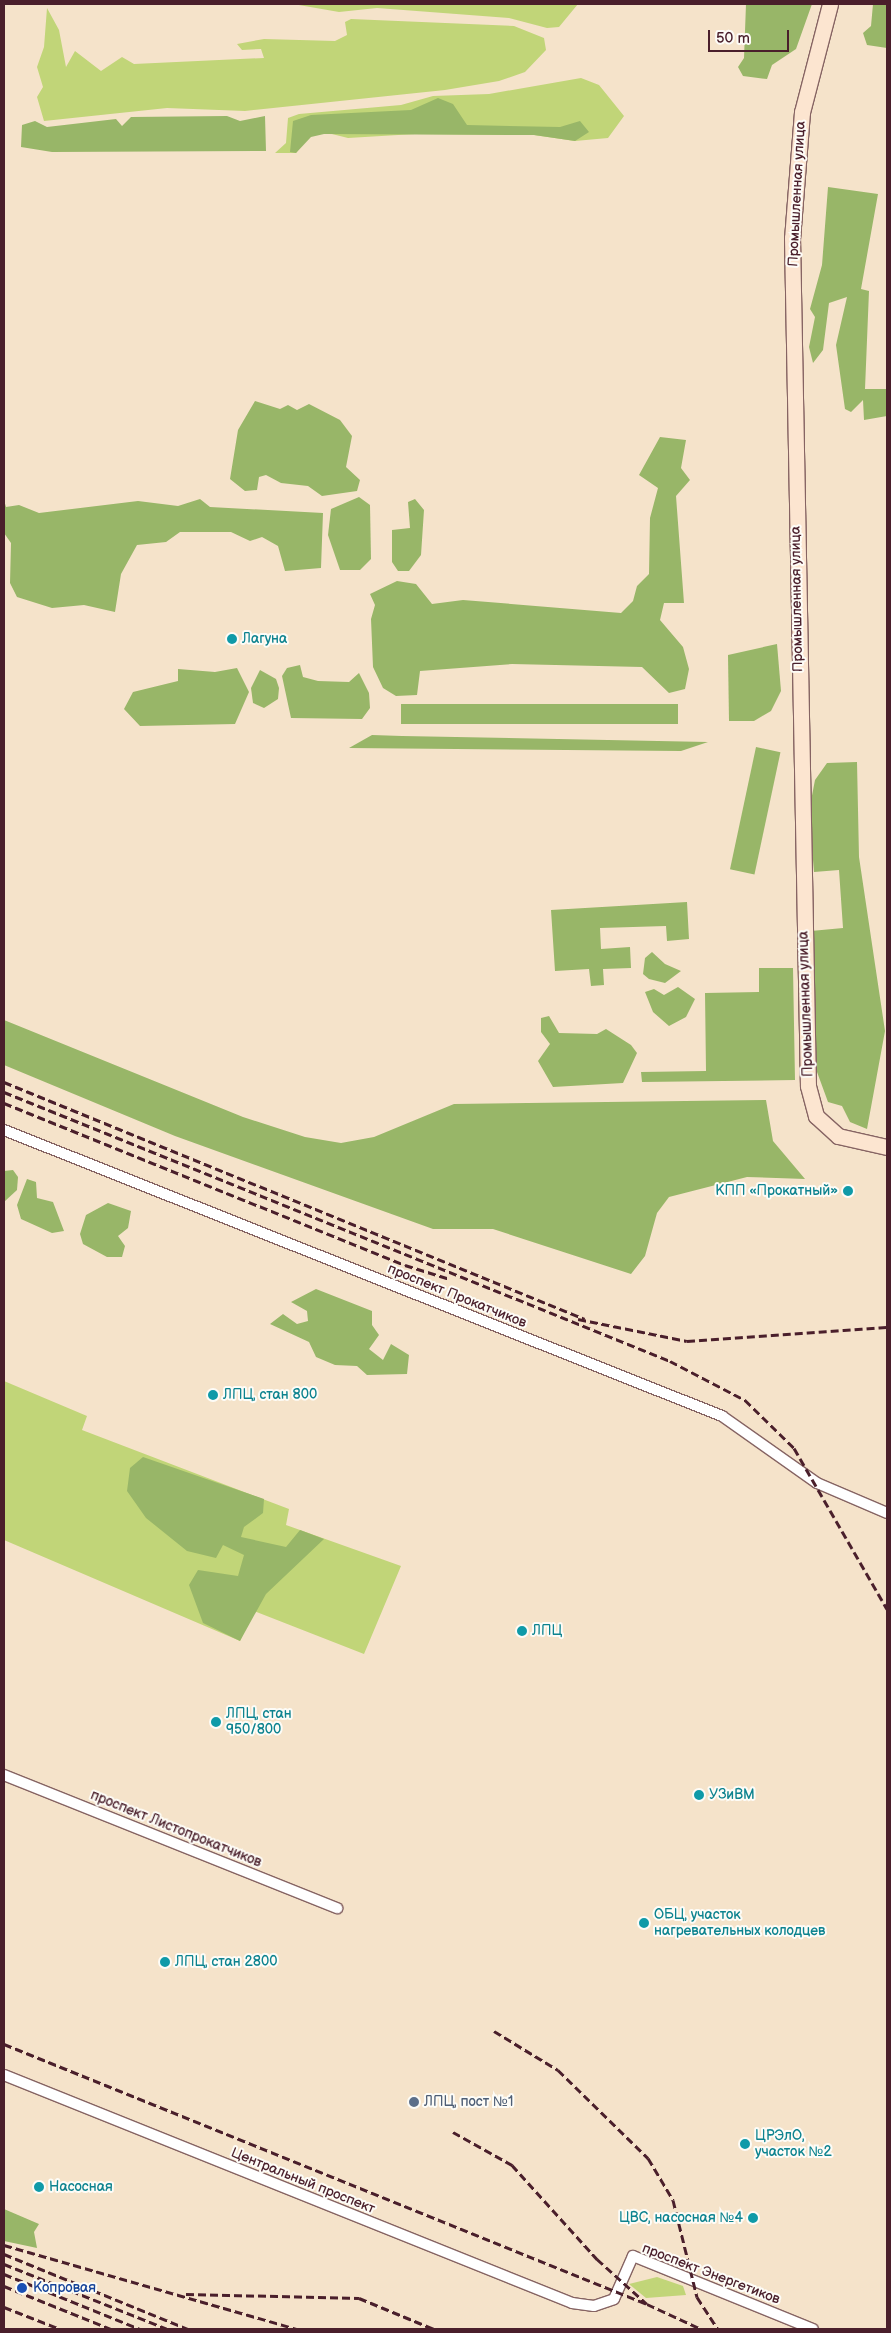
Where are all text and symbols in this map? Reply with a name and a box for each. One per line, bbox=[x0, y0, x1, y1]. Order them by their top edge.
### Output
scale bar bbox=[711, 20, 792, 52]
text: 50 m bbox=[716, 29, 750, 48]
street label: Промышленная улица bbox=[785, 121, 809, 267]
street label: Промышленная улица bbox=[787, 526, 807, 672]
place label: Лагуна bbox=[242, 631, 287, 647]
marker: Лагуна bbox=[226, 633, 238, 645]
street label: Промышленная улица bbox=[795, 931, 817, 1077]
place label: КПП «Прокатный» bbox=[715, 1183, 838, 1199]
marker: КПП «Прокатный» bbox=[842, 1185, 854, 1197]
street label: проспект Прокатчиков bbox=[385, 1260, 529, 1332]
place label: ЛПЦ, стан 800 bbox=[223, 1387, 317, 1403]
marker: ЛПЦ, стан 800 bbox=[207, 1389, 219, 1401]
place label: ЛПЦ bbox=[532, 1623, 562, 1639]
marker: ЛПЦ bbox=[516, 1625, 528, 1637]
place label: ЛПЦ, стан 950/800 bbox=[226, 1706, 292, 1738]
marker: ЛПЦ, стан 950/800 bbox=[210, 1716, 222, 1728]
street label: проспект Листопрокатчиков bbox=[88, 1787, 264, 1871]
place label: УЗиВМ bbox=[709, 1787, 755, 1803]
marker: УЗиВМ bbox=[693, 1789, 705, 1801]
place label: ОБЦ, участок нагревательных колодцев bbox=[654, 1907, 825, 1940]
marker: ОБЦ, участок нагревательных колодцев bbox=[638, 1917, 650, 1929]
place label: ЛПЦ, стан 2800 bbox=[175, 1954, 277, 1970]
marker: ЛПЦ, стан 2800 bbox=[159, 1956, 171, 1968]
place label: ЛПЦ, пост №1 bbox=[424, 2094, 513, 2110]
marker: ЛПЦ, пост №1 bbox=[408, 2096, 420, 2108]
place label: ЦРЭлО, участок №2 bbox=[755, 2128, 832, 2160]
marker: ЦРЭлО, участок №2 bbox=[739, 2138, 751, 2150]
street label: Центральный проспект bbox=[229, 2144, 377, 2218]
place label: Насосная bbox=[49, 2179, 113, 2195]
marker: Насосная bbox=[33, 2181, 45, 2193]
place label: ЦВС, насосная №4 bbox=[619, 2210, 743, 2226]
marker: ЦВС, насосная №4 bbox=[747, 2212, 759, 2224]
street label: проспект Энергетиков bbox=[640, 2240, 782, 2308]
place label: Копровая bbox=[33, 2280, 96, 2296]
marker: Копровая bbox=[15, 2281, 29, 2295]

